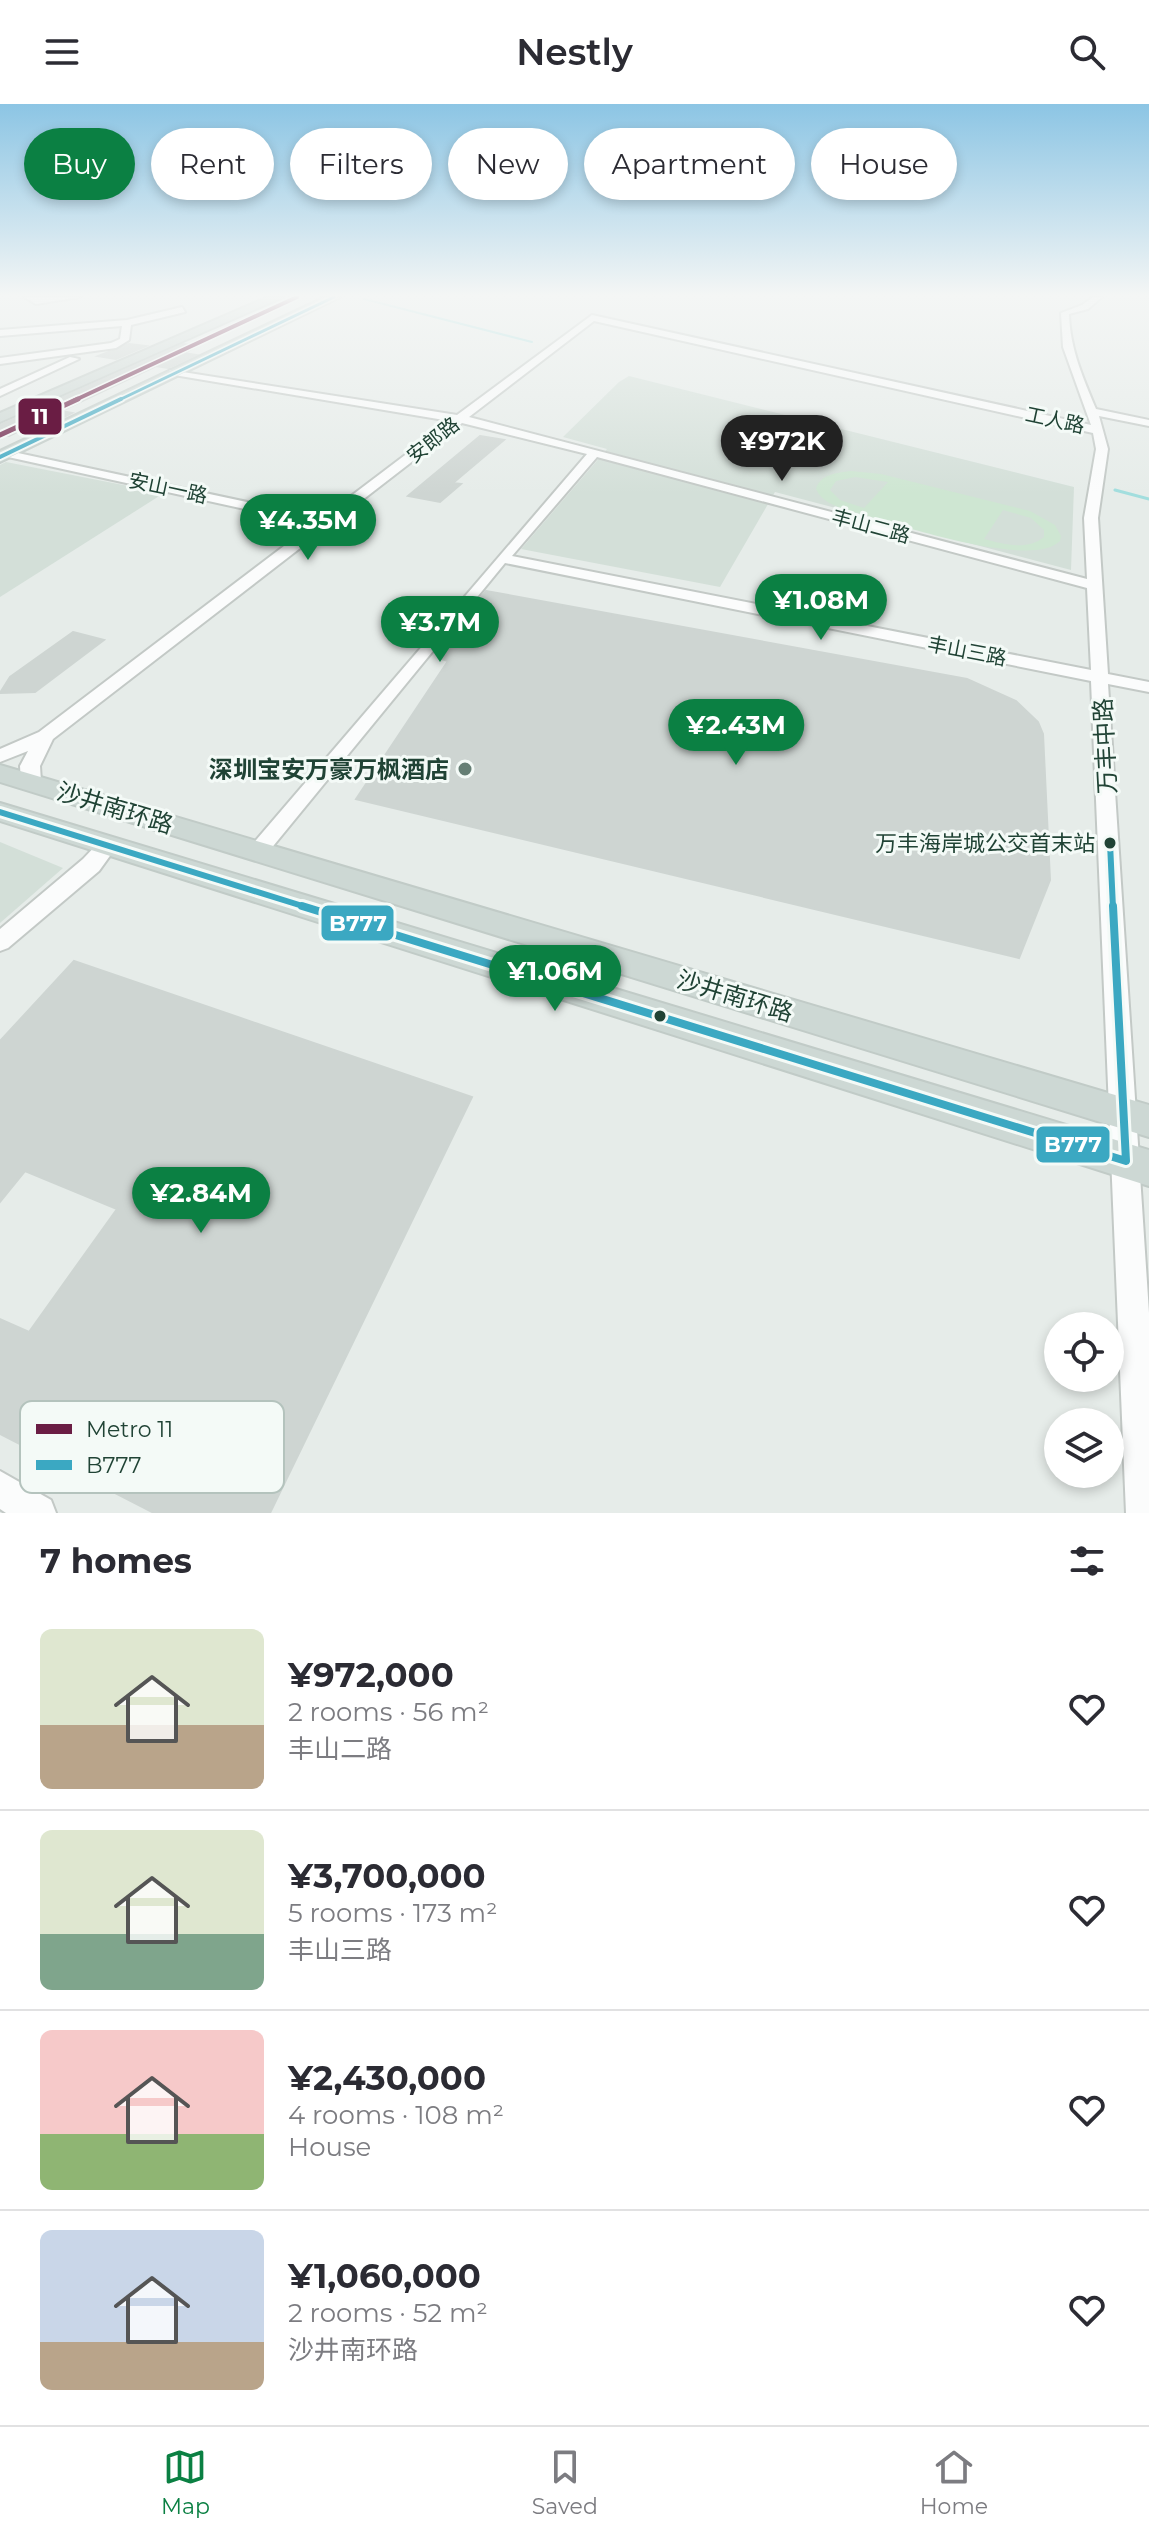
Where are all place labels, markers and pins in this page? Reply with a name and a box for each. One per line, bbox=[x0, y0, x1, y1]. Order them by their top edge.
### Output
pin: ¥972K bbox=[726, 415, 838, 483]
pin: ¥4.35M bbox=[243, 494, 373, 562]
pin: ¥1.08M bbox=[756, 574, 886, 642]
pin: ¥3.7M bbox=[384, 596, 496, 664]
pin: ¥2.43M bbox=[671, 699, 801, 767]
place label: 深圳宝安万豪万枫酒店 bbox=[209, 755, 449, 784]
marker: 深圳宝安万豪万枫酒店 bbox=[456, 760, 474, 778]
place label: 万丰海岸城公交首末站 bbox=[875, 830, 1095, 857]
marker: 万丰海岸城公交首末站 bbox=[1102, 835, 1118, 851]
pin: ¥1.06M bbox=[490, 945, 620, 1013]
unlabelled marker bbox=[652, 1008, 668, 1024]
pin: ¥2.84M bbox=[136, 1167, 266, 1235]

